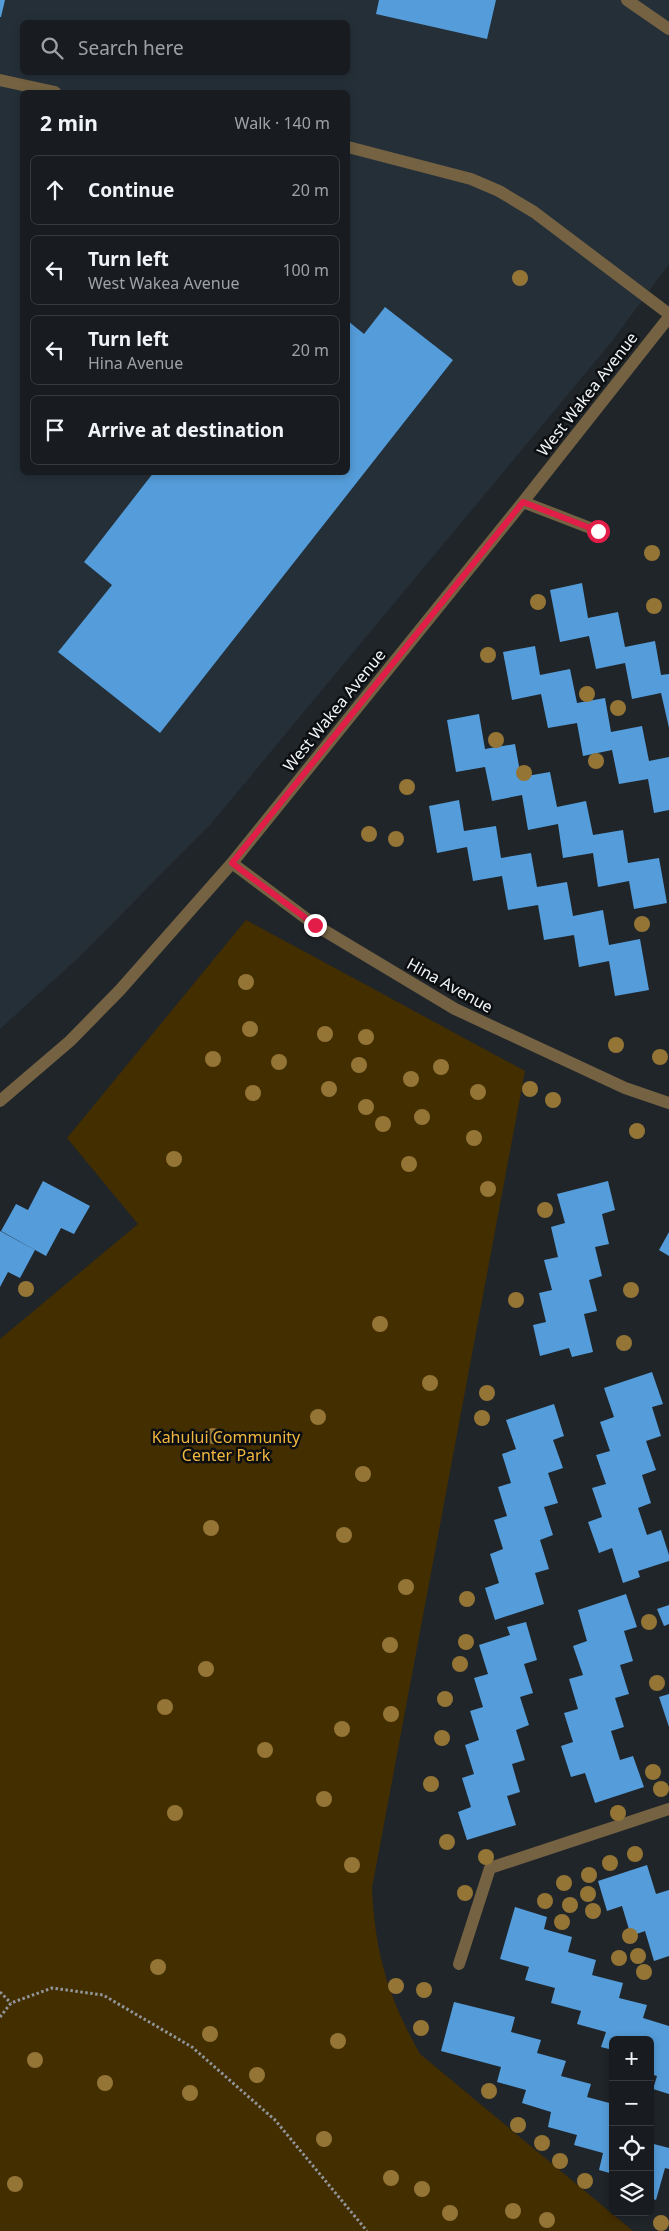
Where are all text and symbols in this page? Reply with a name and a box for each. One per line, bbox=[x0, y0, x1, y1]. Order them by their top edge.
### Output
search box bbox=[20, 20, 350, 75]
icon: search bbox=[38, 34, 66, 62]
text: Search here bbox=[78, 35, 184, 61]
text: 2 min bbox=[40, 109, 98, 137]
text: Walk · 140 m bbox=[235, 112, 330, 134]
icon: ahead bbox=[41, 176, 69, 204]
text: Continue bbox=[88, 177, 174, 203]
text: 20 m bbox=[292, 179, 329, 201]
text: Turn left bbox=[88, 246, 169, 272]
icon: left bbox=[41, 256, 69, 284]
text: 100 m bbox=[282, 259, 329, 281]
text: West Wakea Avenue bbox=[88, 272, 240, 294]
text: Turn left bbox=[88, 326, 169, 352]
street label: West Wakea Avenue bbox=[532, 327, 642, 461]
icon: left bbox=[41, 336, 69, 364]
text: 20 m bbox=[292, 339, 329, 361]
text: Hina Avenue bbox=[88, 352, 183, 374]
icon: arrive bbox=[41, 416, 69, 444]
text: Arrive at destination bbox=[88, 417, 284, 443]
route start bbox=[587, 520, 610, 543]
street label: West Wakea Avenue bbox=[278, 644, 390, 776]
route end bbox=[304, 914, 327, 937]
street label: Hina Avenue bbox=[403, 952, 497, 1018]
park label: Kahului Community Center Park bbox=[152, 1426, 301, 1466]
map controls bbox=[609, 2036, 654, 2216]
button: + bbox=[609, 2036, 654, 2081]
button: − bbox=[609, 2081, 654, 2126]
button: locate bbox=[609, 2126, 654, 2171]
button: layers bbox=[609, 2171, 654, 2216]

